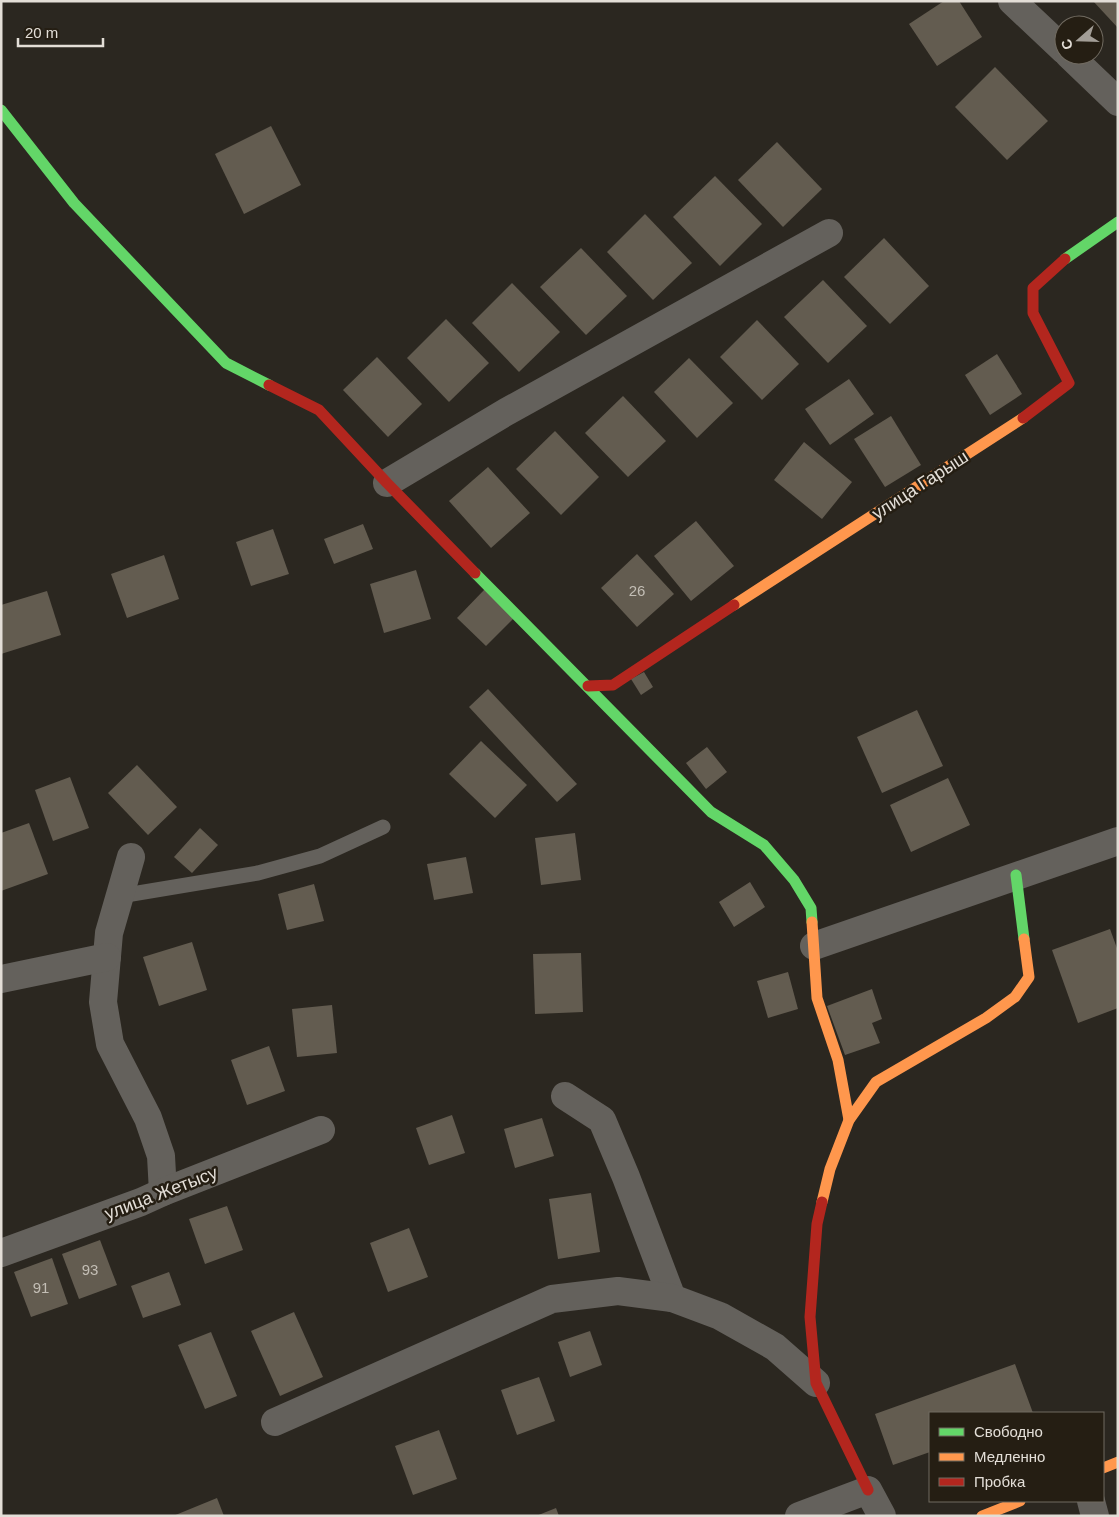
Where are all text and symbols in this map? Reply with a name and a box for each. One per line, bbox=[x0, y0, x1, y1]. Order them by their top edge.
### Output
scale bar bbox=[18, 15, 102, 47]
north arrow bbox=[1054, 15, 1104, 65]
text: 20 m bbox=[25, 24, 58, 41]
text: С bbox=[1058, 37, 1076, 52]
street label: улица Гарыш bbox=[868, 446, 972, 524]
house number: 26 bbox=[629, 582, 645, 599]
street label: улица Жетысу bbox=[102, 1162, 220, 1224]
house number: 93 bbox=[82, 1261, 98, 1278]
house number: 91 bbox=[33, 1279, 49, 1296]
legend bbox=[929, 1412, 1104, 1502]
text: Свободно bbox=[974, 1423, 1043, 1440]
text: Медленно bbox=[974, 1448, 1045, 1465]
text: Пробка bbox=[974, 1473, 1026, 1490]

